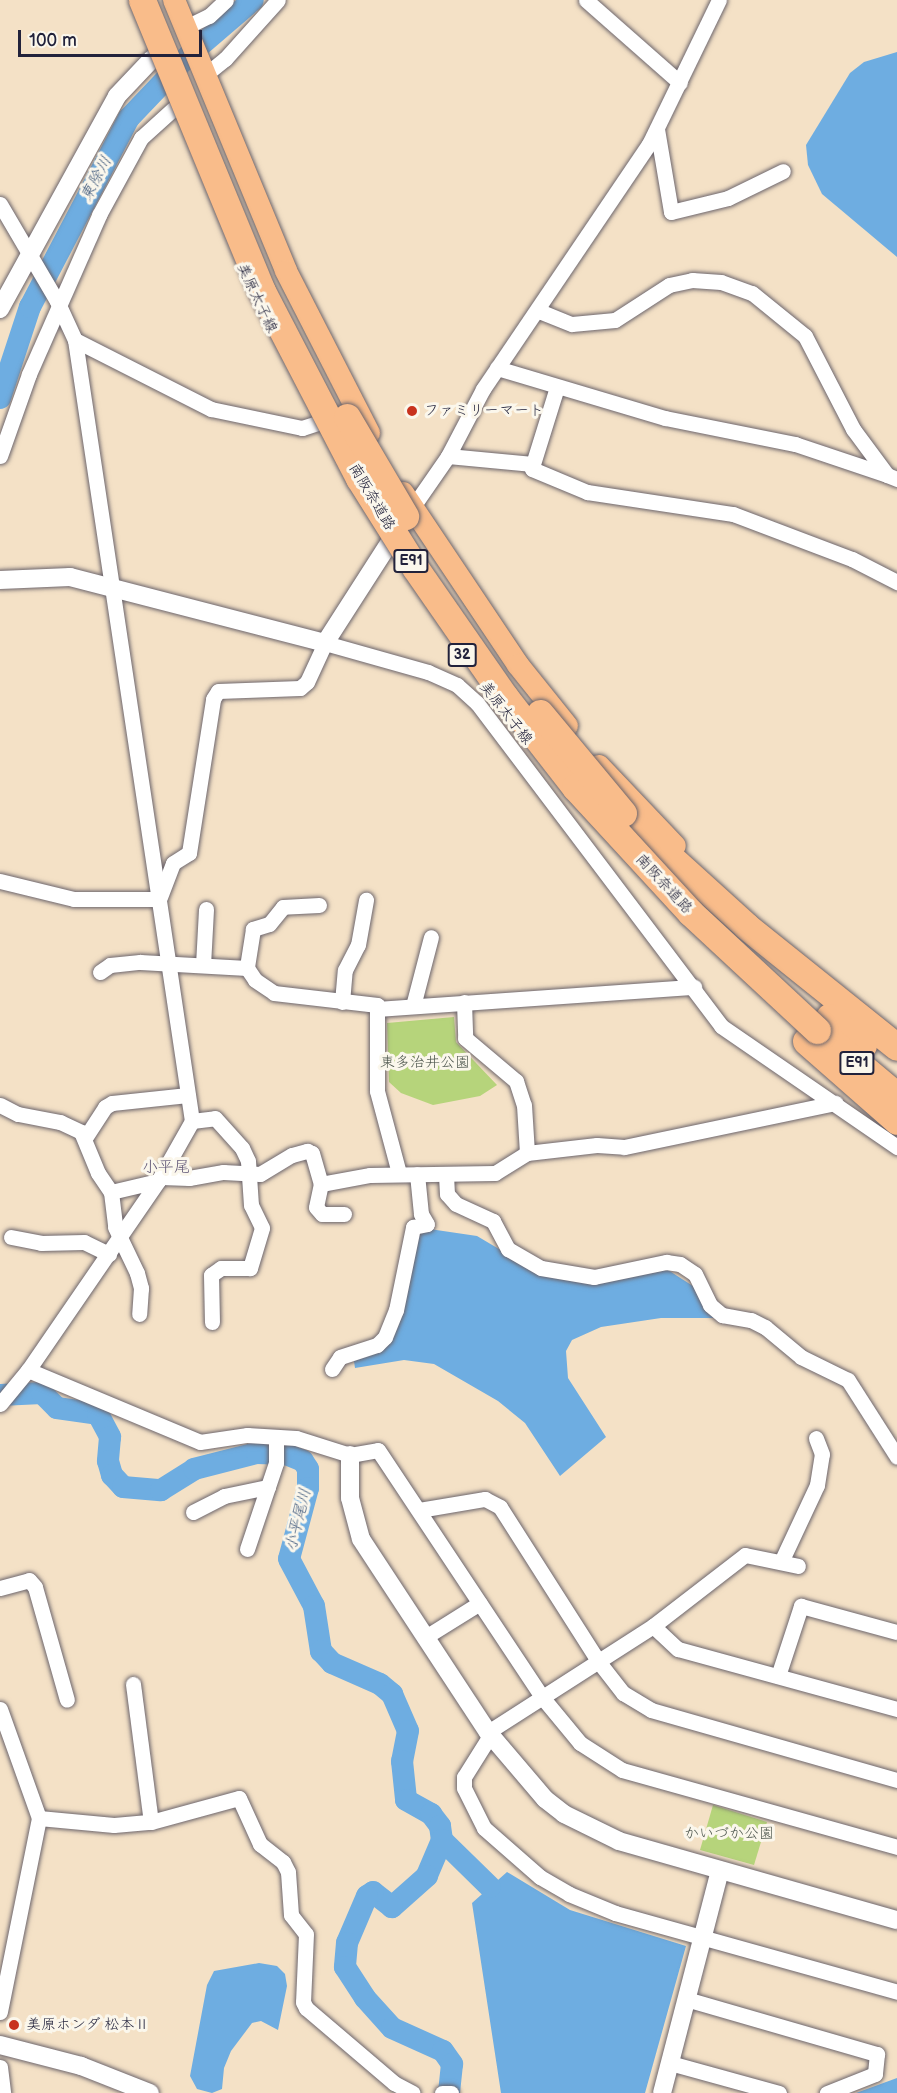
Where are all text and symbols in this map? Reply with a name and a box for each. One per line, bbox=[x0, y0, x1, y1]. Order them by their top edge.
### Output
scale bar bbox=[21, 18, 206, 56]
text: 100 m bbox=[29, 30, 77, 51]
water label: 東除川 bbox=[77, 153, 117, 205]
street label: 美原太子線 bbox=[233, 260, 281, 336]
place label: ファミリーマート bbox=[424, 402, 544, 420]
marker: ファミリーマート bbox=[405, 404, 419, 418]
street label: 南阪奈道路 bbox=[345, 460, 399, 534]
road number: E91 bbox=[393, 550, 429, 572]
road number: 32 bbox=[447, 644, 477, 666]
street label: 美原太子線 bbox=[476, 678, 536, 748]
street label: 南阪奈道路 bbox=[632, 850, 696, 918]
road number: E91 bbox=[839, 1052, 875, 1074]
park label: 東多治井公園 bbox=[380, 1054, 470, 1072]
district label: 小平尾 bbox=[142, 1158, 190, 1178]
water label: 小平尾川 bbox=[282, 1487, 316, 1553]
park label: かいづか公園 bbox=[684, 1825, 774, 1843]
place label: 美原ホンダ 松本Ⅱ bbox=[26, 2016, 150, 2034]
marker: 美原ホンダ 松本Ⅱ bbox=[7, 2018, 21, 2032]

